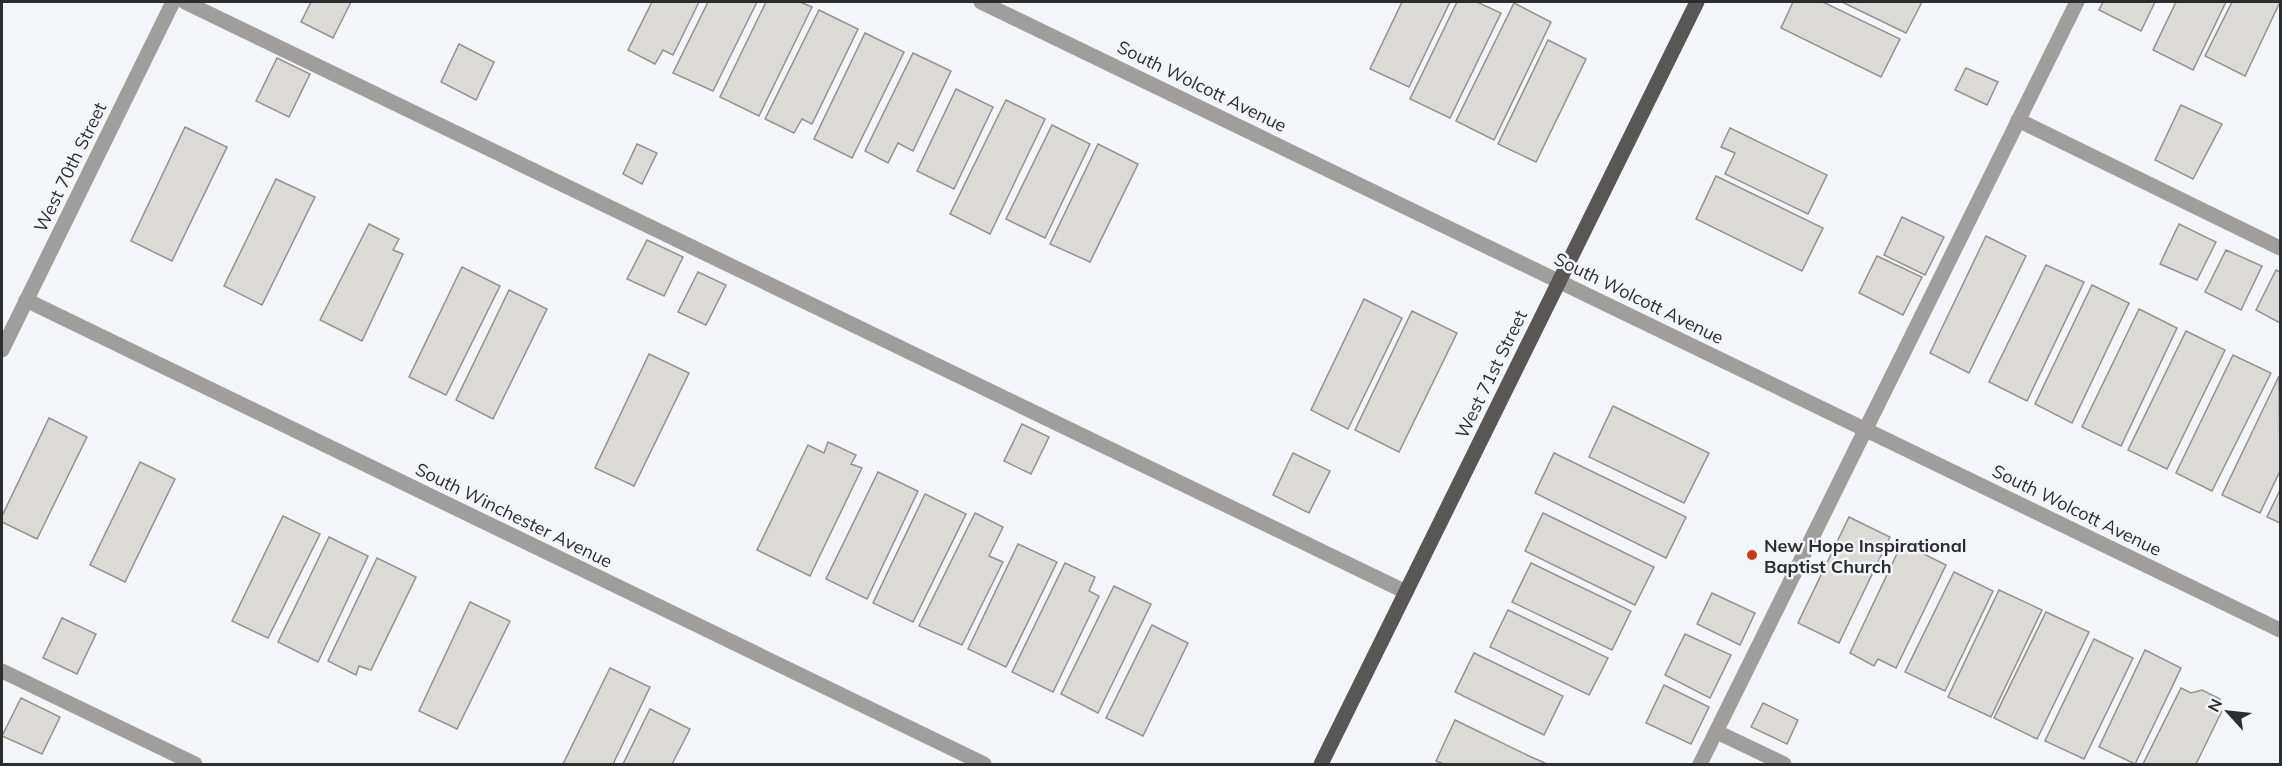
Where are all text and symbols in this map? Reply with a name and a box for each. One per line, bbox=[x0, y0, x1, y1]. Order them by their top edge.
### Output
street label: South Wolcott Avenue bbox=[1114, 35, 1290, 137]
street label: West 70th Street bbox=[29, 98, 111, 236]
street label: South Wolcott Avenue bbox=[1551, 247, 1727, 349]
street label: West 71st Street bbox=[1450, 306, 1532, 442]
street label: South Winchester Avenue bbox=[412, 457, 616, 573]
street label: South Wolcott Avenue bbox=[1989, 459, 2165, 561]
place label: New Hope Inspirational Baptist Church bbox=[1764, 534, 1967, 578]
marker: New Hope Inspirational Baptist Church bbox=[1745, 548, 1759, 562]
north arrow bbox=[2198, 682, 2258, 742]
text: N bbox=[2203, 695, 2226, 715]

